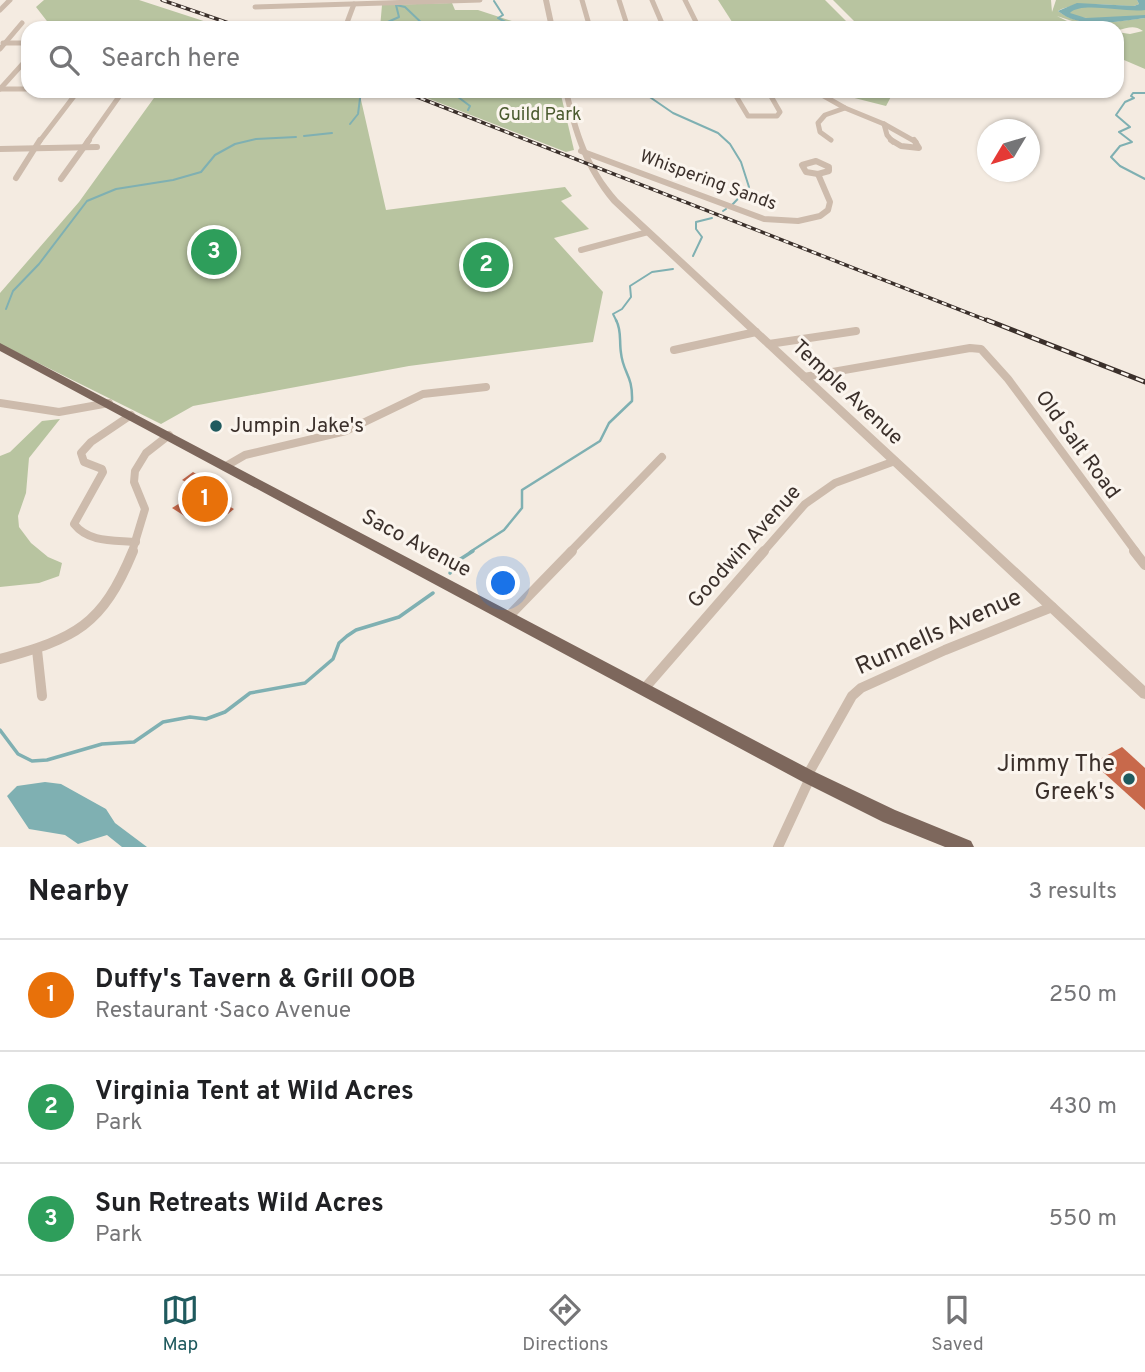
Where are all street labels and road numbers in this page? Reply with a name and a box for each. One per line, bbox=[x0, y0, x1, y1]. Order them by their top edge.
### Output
street label: Whispering Sands bbox=[636, 146, 780, 216]
street label: Temple Avenue bbox=[786, 334, 908, 452]
street label: Old Salt Road bbox=[1028, 385, 1126, 505]
street label: Goodwin Avenue bbox=[682, 480, 808, 614]
street label: Saco Avenue bbox=[356, 504, 476, 584]
street label: Runnells Avenue bbox=[851, 583, 1027, 683]

